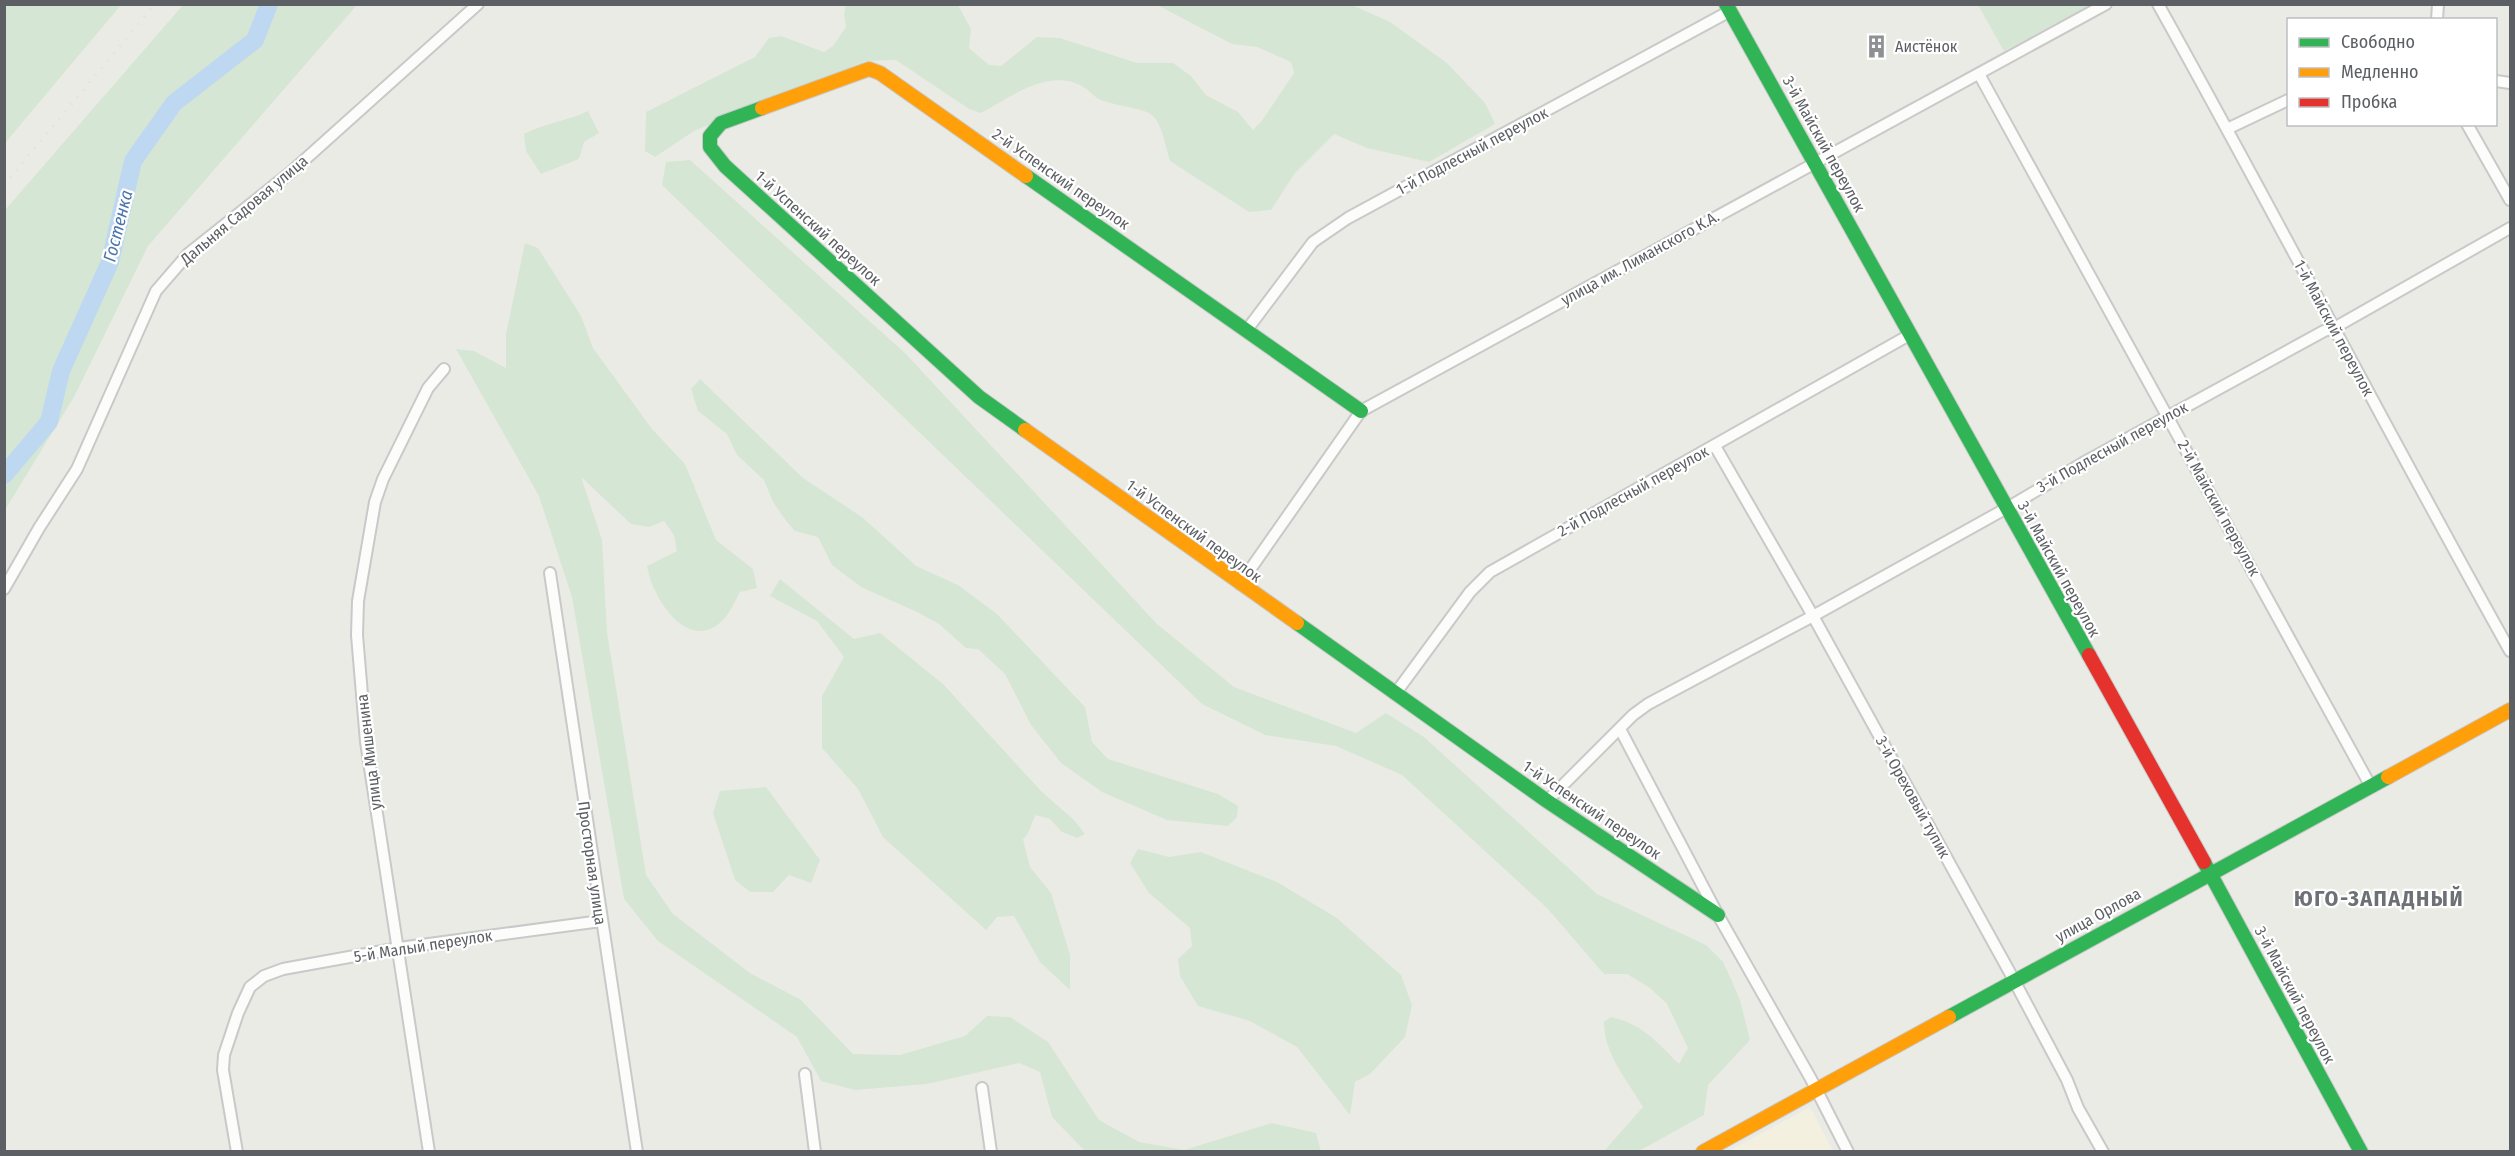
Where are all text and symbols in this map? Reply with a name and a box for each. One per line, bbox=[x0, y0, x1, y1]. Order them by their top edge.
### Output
legend bbox=[2287, 18, 2497, 126]
text: Свободно bbox=[2341, 31, 2415, 53]
building icon: Аистёнок bbox=[1864, 33, 1890, 59]
place label: Аистёнок bbox=[1895, 37, 1958, 56]
text: Медленно bbox=[2341, 61, 2419, 83]
street label: 3-й Майский переулок bbox=[1779, 73, 1869, 216]
text: Пробка bbox=[2341, 91, 2397, 113]
street label: 1-й Подлесный переулок bbox=[1393, 103, 1551, 199]
street label: 2-й Успенский переулок bbox=[989, 124, 1134, 234]
street label: Дальняя Садовая улица bbox=[176, 151, 312, 269]
street label: 1-й Успенский переулок bbox=[751, 167, 885, 290]
water label: Гостенка bbox=[98, 188, 138, 264]
street label: улица им. Лиманского К.А. bbox=[1558, 207, 1722, 309]
street label: 1-й Майский переулок bbox=[2290, 257, 2378, 400]
street label: 3-й Подлесный переулок bbox=[2033, 397, 2191, 496]
street label: 2-й Майский переулок bbox=[2174, 437, 2264, 580]
street label: 2-й Подлесный переулок bbox=[1554, 441, 1712, 540]
street label: 1-й Успенский переулок bbox=[1123, 476, 1266, 587]
street label: 3-й Майский переулок bbox=[2014, 498, 2104, 641]
street label: улица Мишенина bbox=[352, 693, 386, 811]
street label: 3-й Ореховый тупик bbox=[1872, 733, 1955, 862]
street label: 1-й Успенский переулок bbox=[1519, 757, 1665, 864]
street label: Просторная улица bbox=[574, 800, 610, 926]
street label: улица Орлова bbox=[2052, 884, 2144, 946]
district label: ЮГО-ЗАПАДНЫЙ bbox=[2294, 885, 2464, 912]
street label: 3-й Майский переулок bbox=[2251, 923, 2339, 1067]
street label: 5-й Малый переулок bbox=[352, 926, 494, 966]

